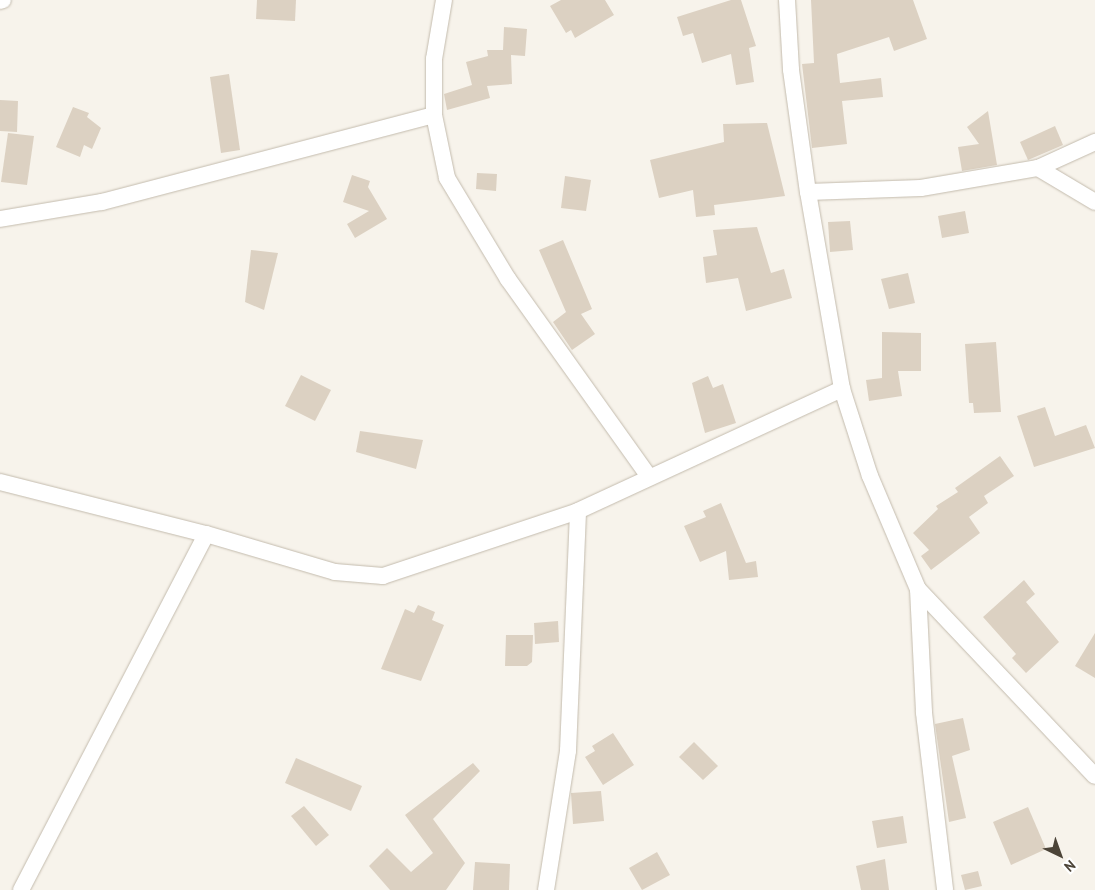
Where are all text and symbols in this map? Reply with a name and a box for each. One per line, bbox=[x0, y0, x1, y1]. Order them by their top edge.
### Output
north arrow bbox=[1035, 830, 1085, 880]
text: N bbox=[1061, 856, 1079, 876]

